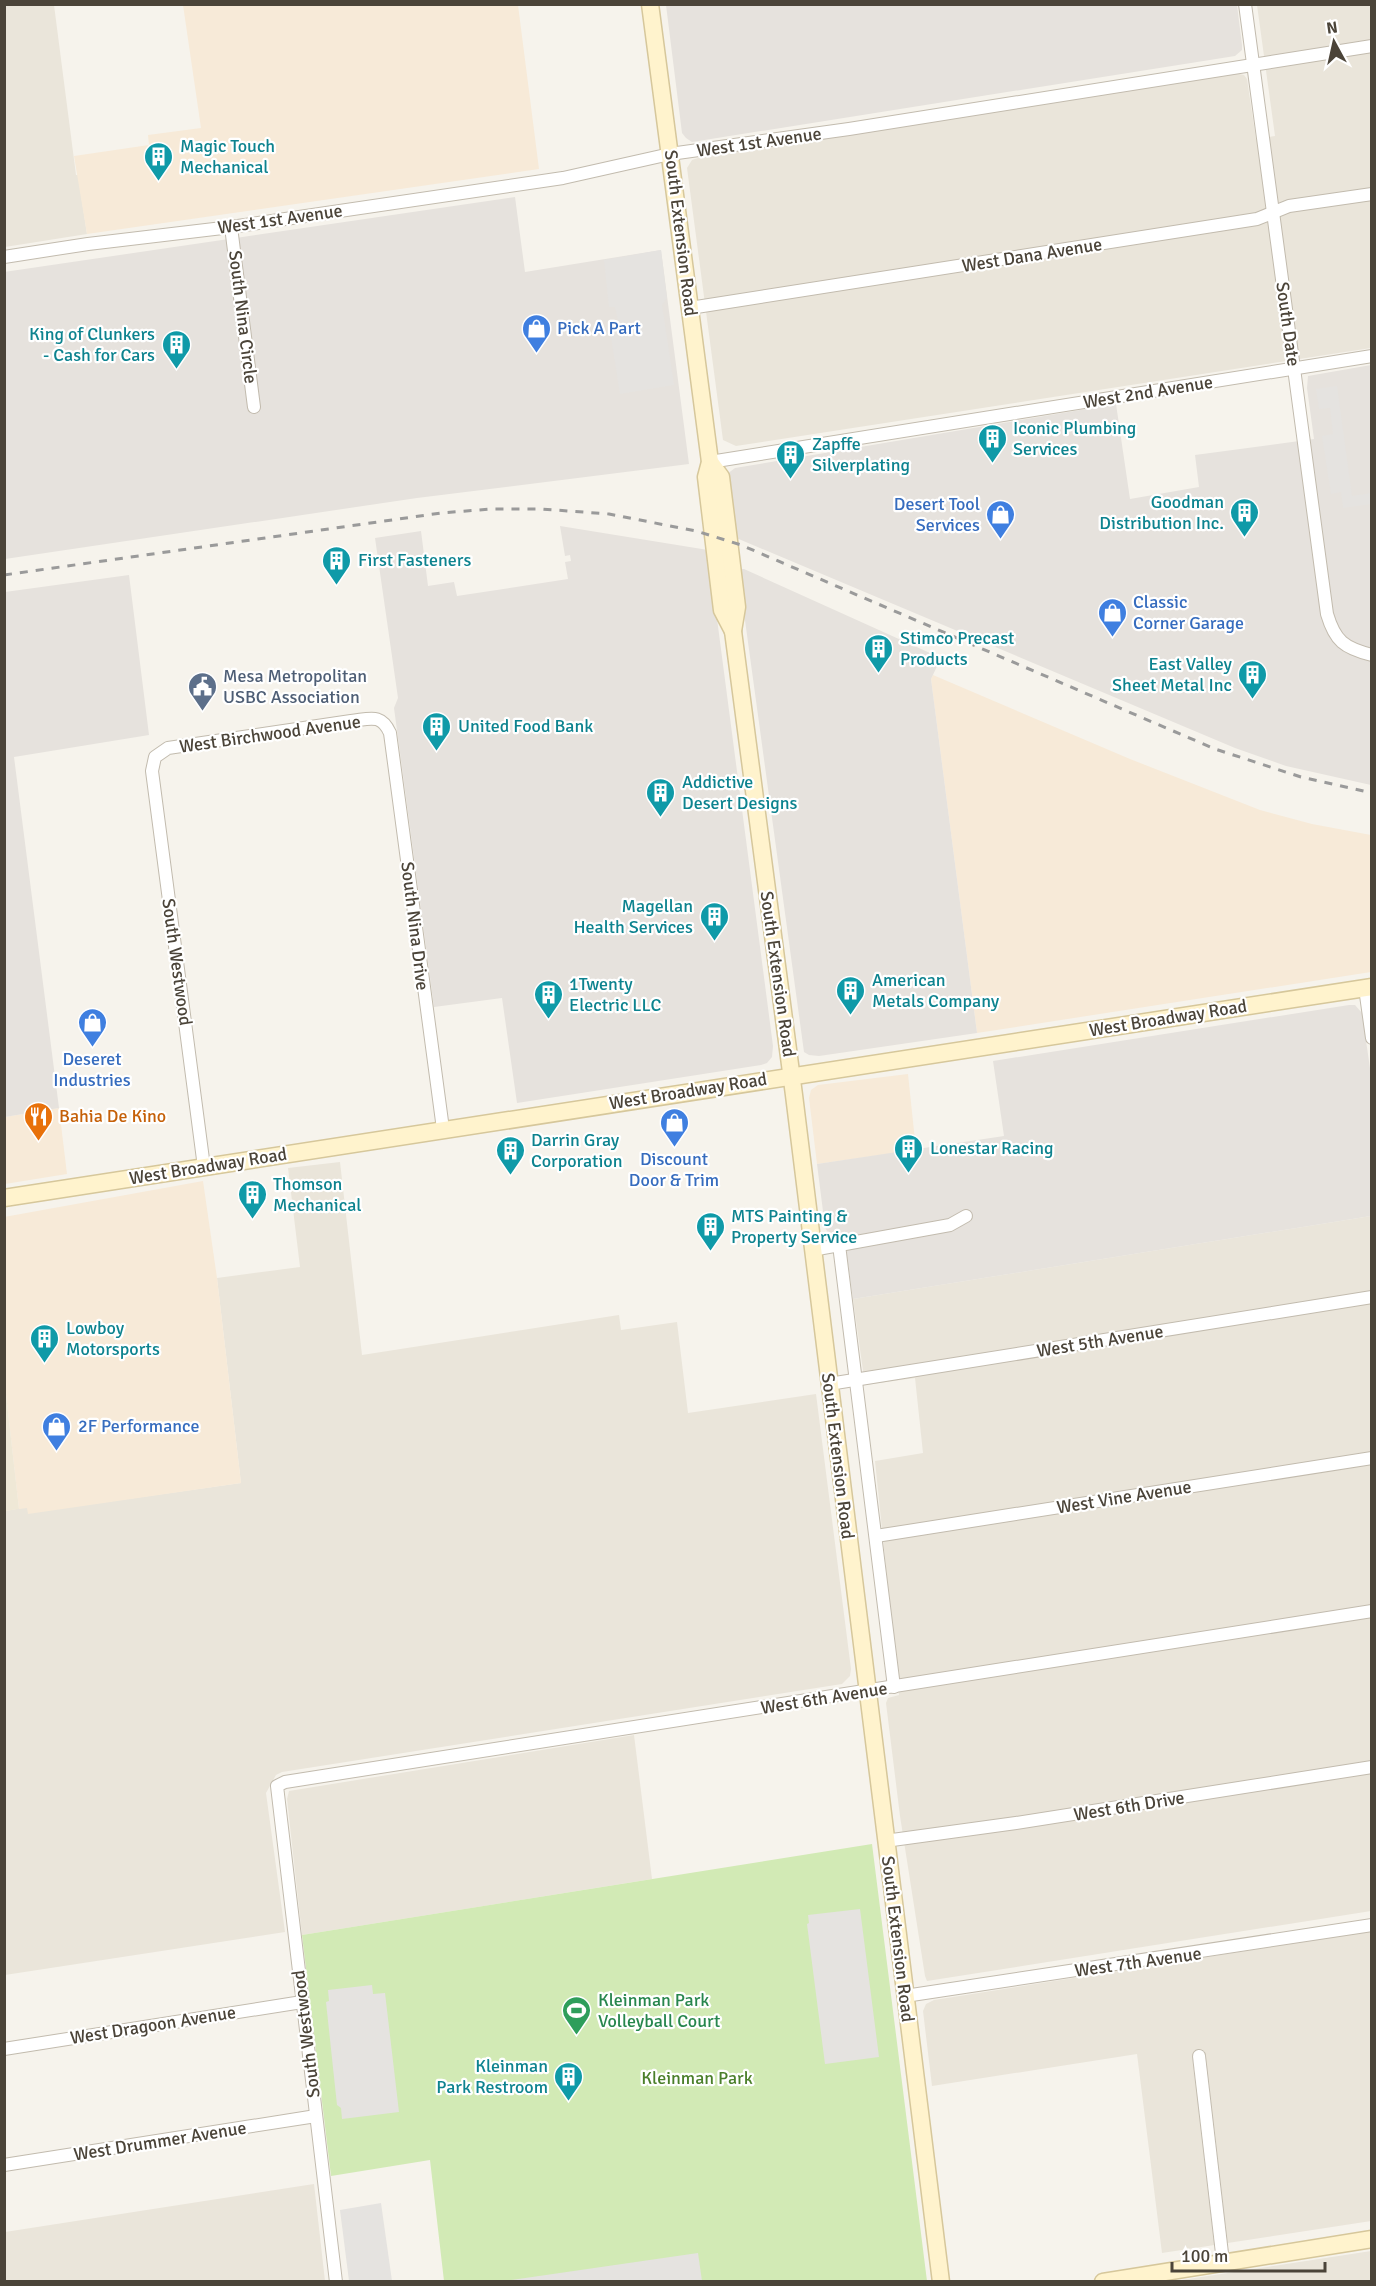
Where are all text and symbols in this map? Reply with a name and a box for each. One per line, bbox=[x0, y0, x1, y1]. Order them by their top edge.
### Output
north arrow bbox=[1304, 12, 1364, 72]
text: N bbox=[1325, 17, 1339, 39]
street label: West 1st Avenue bbox=[695, 122, 823, 162]
place label: Magic Touch Mechanical bbox=[180, 135, 275, 178]
building icon: Magic Touch Mechanical bbox=[143, 140, 175, 182]
street label: South Extension Road bbox=[660, 149, 702, 317]
street label: West 1st Avenue bbox=[216, 199, 344, 239]
street label: West Dana Avenue bbox=[960, 233, 1104, 277]
street label: South Nina Circle bbox=[224, 249, 262, 385]
street label: South Date bbox=[1271, 280, 1305, 368]
shop icon: Pick A Part bbox=[520, 312, 552, 354]
place label: Pick A Part bbox=[557, 317, 641, 339]
place label: King of Clunkers - Cash for Cars bbox=[29, 323, 155, 366]
building icon: King of Clunkers - Cash for Cars bbox=[160, 328, 192, 370]
street label: West 2nd Avenue bbox=[1082, 371, 1214, 413]
place label: Iconic Plumbing Services bbox=[1013, 417, 1136, 460]
building icon: Iconic Plumbing Services bbox=[976, 422, 1008, 464]
place label: Zapffe Silverplating bbox=[812, 433, 910, 476]
building icon: Zapffe Silverplating bbox=[775, 438, 807, 480]
place label: Goodman Distribution Inc. bbox=[1099, 491, 1224, 534]
place label: Desert Tool Services bbox=[894, 493, 980, 536]
building icon: Goodman Distribution Inc. bbox=[1229, 496, 1261, 538]
shop icon: Desert Tool Services bbox=[985, 498, 1017, 540]
building icon: First Fasteners bbox=[321, 544, 353, 586]
place label: First Fasteners bbox=[358, 549, 471, 571]
place label: Classic Corner Garage bbox=[1133, 591, 1244, 634]
shop icon: Classic Corner Garage bbox=[1096, 596, 1128, 638]
place label: Stimco Precast Products bbox=[900, 627, 1014, 670]
building icon: Stimco Precast Products bbox=[863, 632, 895, 674]
place label: East Valley Sheet Metal Inc bbox=[1112, 653, 1233, 696]
building icon: East Valley Sheet Metal Inc bbox=[1237, 658, 1269, 700]
place label: Mesa Metropolitan USBC Association bbox=[223, 665, 367, 708]
public building icon: Mesa Metropolitan USBC Association bbox=[186, 670, 218, 712]
street label: West Birchwood Avenue bbox=[178, 710, 362, 758]
building icon: United Food Bank bbox=[421, 710, 453, 752]
place label: United Food Bank bbox=[458, 715, 593, 737]
place label: Addictive Desert Designs bbox=[682, 771, 798, 814]
building icon: Addictive Desert Designs bbox=[645, 776, 677, 818]
street label: South Nina Drive bbox=[396, 860, 434, 992]
street label: South Extension Road bbox=[755, 890, 801, 1058]
place label: Magellan Health Services bbox=[573, 895, 693, 938]
street label: South Westwood bbox=[157, 897, 197, 1027]
building icon: Magellan Health Services bbox=[698, 900, 730, 942]
place label: American Metals Company bbox=[872, 969, 1000, 1012]
place label: 1Twenty Electric LLC bbox=[569, 973, 661, 1016]
building icon: American Metals Company bbox=[835, 974, 867, 1016]
building icon: 1Twenty Electric LLC bbox=[532, 978, 564, 1020]
street label: West Broadway Road bbox=[1088, 995, 1248, 1041]
shop icon: Deseret Industries bbox=[76, 1006, 108, 1048]
place label: Deseret Industries bbox=[53, 1048, 131, 1091]
street label: West Broadway Road bbox=[608, 1068, 768, 1114]
restaurant icon: Bahia De Kino bbox=[22, 1100, 54, 1142]
place label: Bahia De Kino bbox=[59, 1105, 166, 1127]
shop icon: Discount Door & Trim bbox=[658, 1106, 690, 1148]
place label: Darrin Gray Corporation bbox=[531, 1129, 623, 1172]
building icon: Lonestar Racing bbox=[893, 1132, 925, 1174]
building icon: Darrin Gray Corporation bbox=[494, 1134, 526, 1176]
place label: Lonestar Racing bbox=[930, 1137, 1054, 1159]
street label: West Broadway Road bbox=[128, 1143, 288, 1189]
place label: Discount Door & Trim bbox=[629, 1148, 719, 1191]
place label: Thomson Mechanical bbox=[273, 1173, 362, 1216]
building icon: Thomson Mechanical bbox=[236, 1178, 268, 1220]
place label: MTS Painting & Property Service bbox=[731, 1205, 857, 1248]
building icon: MTS Painting & Property Service bbox=[694, 1210, 726, 1252]
place label: Lowboy Motorsports bbox=[66, 1317, 160, 1360]
street label: West 5th Avenue bbox=[1035, 1320, 1165, 1362]
building icon: Lowboy Motorsports bbox=[29, 1322, 61, 1364]
street label: South Extension Road bbox=[817, 1372, 859, 1540]
shop icon: 2F Performance bbox=[41, 1410, 73, 1452]
place label: 2F Performance bbox=[78, 1415, 199, 1437]
street label: West Vine Avenue bbox=[1055, 1475, 1193, 1519]
street label: West 6th Avenue bbox=[759, 1677, 889, 1719]
street label: West 6th Drive bbox=[1072, 1786, 1186, 1826]
street label: South Extension Road bbox=[877, 1855, 919, 2023]
street label: West 7th Avenue bbox=[1073, 1942, 1203, 1982]
street label: South Westwood bbox=[287, 1969, 325, 2099]
place label: Kleinman Park Volleyball Court bbox=[598, 1989, 720, 2032]
sports icon: Kleinman Park Volleyball Court bbox=[561, 1994, 593, 2036]
street label: West Dragoon Avenue bbox=[69, 2001, 237, 2049]
place label: Kleinman Park Restroom bbox=[436, 2055, 548, 2098]
building icon: Kleinman Park Restroom bbox=[553, 2060, 585, 2102]
park label: Kleinman Park bbox=[641, 2067, 753, 2089]
street label: West Drummer Avenue bbox=[72, 2116, 248, 2166]
scale bar bbox=[1172, 2235, 1325, 2273]
text: 100 m bbox=[1181, 2245, 1228, 2267]

